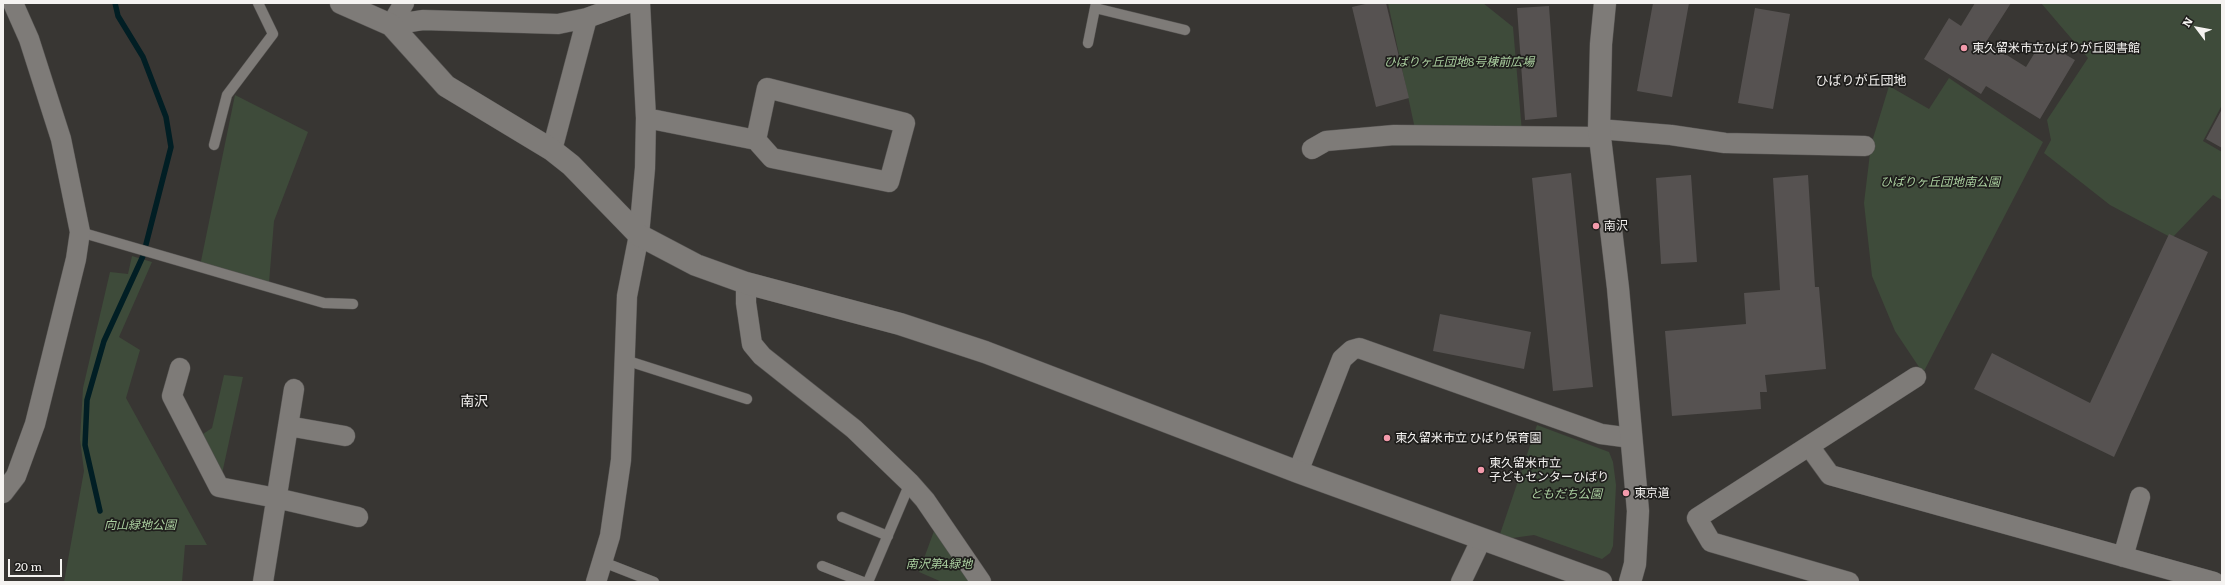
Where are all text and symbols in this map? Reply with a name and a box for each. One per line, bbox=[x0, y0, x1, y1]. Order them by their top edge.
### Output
north arrow bbox=[2177, 8, 2217, 48]
text: N bbox=[2178, 13, 2196, 30]
place label: 東久留米市立ひばりが丘図書館 bbox=[1972, 41, 2140, 55]
marker: 東久留米市立ひばりが丘図書館 bbox=[1959, 43, 1969, 53]
park label: ひばりヶ丘団地8号棟前広場 bbox=[1384, 55, 1534, 69]
district label: ひばりが丘団地 bbox=[1816, 73, 1906, 89]
park label: ひばりヶ丘団地南公園 bbox=[1880, 175, 2000, 189]
place label: 南沢 bbox=[1604, 219, 1628, 233]
marker: 南沢 bbox=[1591, 221, 1601, 231]
district label: 南沢 bbox=[460, 394, 488, 410]
place label: 東久留米市立 ひばり保育園 bbox=[1395, 431, 1541, 445]
marker: 東久留米市立 ひばり保育園 bbox=[1382, 433, 1392, 443]
place label: 東久留米市立 子どもセンターひばり bbox=[1489, 456, 1609, 484]
marker: 東久留米市立 子どもセンターひばり bbox=[1476, 465, 1486, 475]
place label: 東京道 bbox=[1634, 486, 1670, 500]
park label: ともだち公園 bbox=[1530, 487, 1602, 501]
marker: 東京道 bbox=[1621, 488, 1631, 498]
park label: 向山緑地公園 bbox=[104, 518, 176, 532]
scale bar bbox=[10, 551, 64, 577]
text: 20 m bbox=[15, 557, 42, 575]
park label: 南沢第4緑地 bbox=[906, 557, 972, 571]

